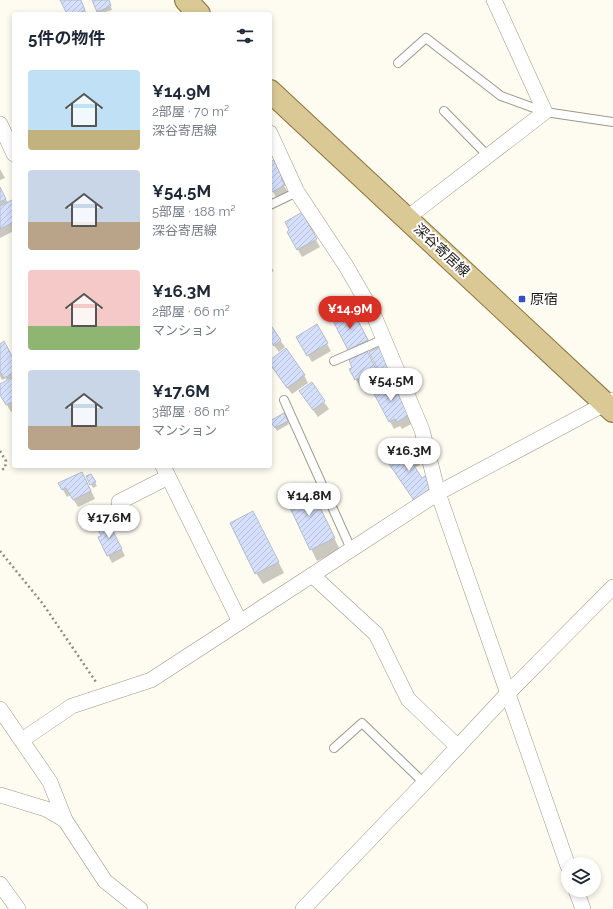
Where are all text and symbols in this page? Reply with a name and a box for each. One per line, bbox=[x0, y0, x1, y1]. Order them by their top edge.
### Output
icon: filters bbox=[234, 25, 256, 47]
text: 5件の物件 bbox=[28, 28, 105, 48]
text: ¥14.9M bbox=[152, 81, 211, 101]
icon: home bbox=[60, 86, 108, 134]
text: 2部屋 · 70 m² bbox=[152, 104, 229, 119]
text: 深谷寄居線 bbox=[152, 123, 217, 138]
text: ¥54.5M bbox=[152, 181, 211, 201]
icon: home bbox=[60, 186, 108, 234]
text: 5部屋 · 188 m² bbox=[152, 204, 235, 219]
street label: 深谷寄居線 bbox=[411, 220, 473, 280]
text: 深谷寄居線 bbox=[152, 223, 217, 238]
text: ¥16.3M bbox=[152, 281, 211, 301]
icon: home bbox=[60, 286, 108, 334]
place label: 原宿 bbox=[530, 291, 558, 307]
marker: 原宿 bbox=[517, 294, 527, 304]
pin: ¥14.9M bbox=[317, 296, 383, 330]
text: ¥14.9M bbox=[328, 301, 372, 316]
text: 2部屋 · 66 m² bbox=[152, 304, 230, 319]
text: マンション bbox=[152, 323, 217, 338]
pin: ¥54.5M bbox=[358, 368, 424, 402]
text: ¥54.5M bbox=[368, 373, 414, 388]
text: ¥17.6M bbox=[152, 381, 210, 401]
icon: home bbox=[60, 386, 108, 434]
text: 3部屋 · 86 m² bbox=[152, 404, 230, 419]
text: マンション bbox=[152, 423, 217, 438]
pin: ¥16.3M bbox=[376, 438, 442, 472]
text: ¥16.3M bbox=[387, 443, 432, 458]
pin: ¥14.8M bbox=[276, 483, 342, 517]
text: ¥14.8M bbox=[286, 488, 332, 503]
pin: ¥17.6M bbox=[76, 505, 142, 539]
text: ¥17.6M bbox=[87, 510, 131, 525]
map controls bbox=[561, 857, 601, 897]
button: layers bbox=[561, 857, 601, 897]

